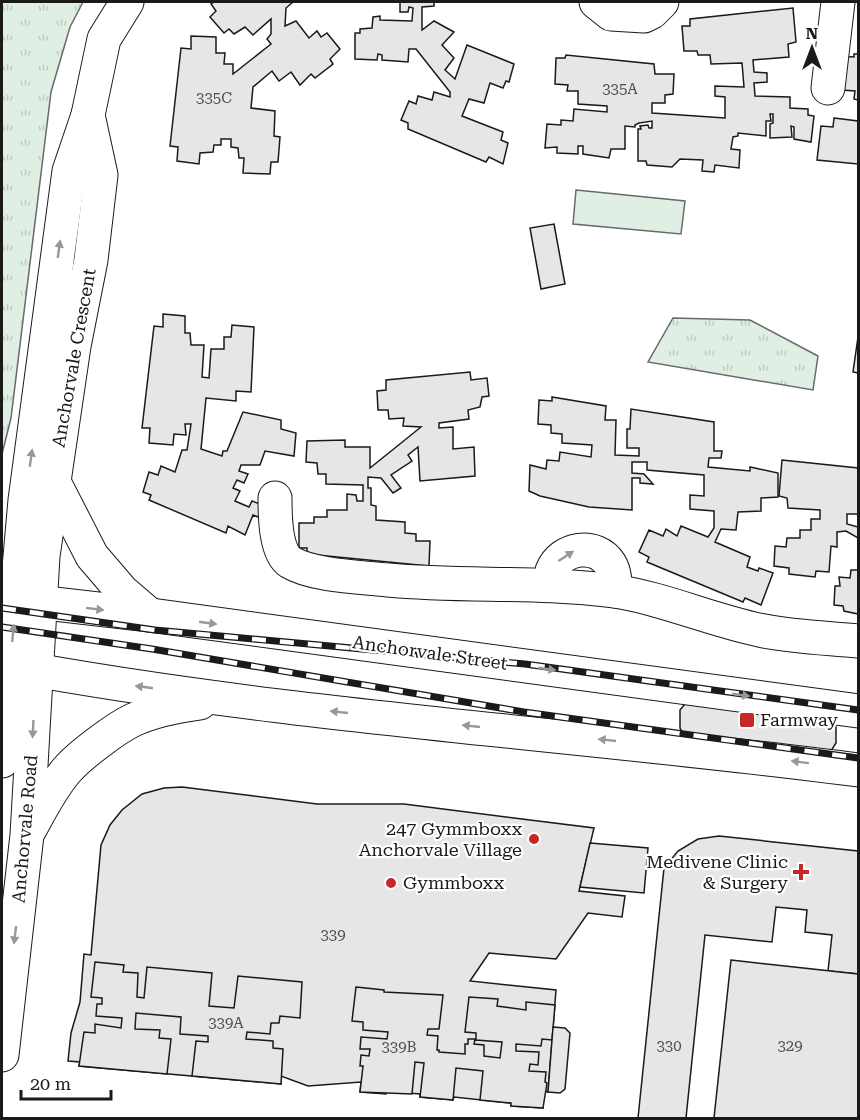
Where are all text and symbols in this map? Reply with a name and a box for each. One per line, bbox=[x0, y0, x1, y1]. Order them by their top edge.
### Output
north arrow bbox=[782, 18, 842, 78]
text: N bbox=[806, 24, 818, 43]
house number: 335A bbox=[602, 80, 638, 98]
house number: 335C bbox=[196, 89, 232, 107]
one-way arrow bbox=[54, 239, 64, 258]
street label: Anchorvale Crescent bbox=[47, 267, 100, 449]
one-way arrow bbox=[26, 448, 35, 467]
one-way arrow bbox=[558, 551, 575, 562]
one-way arrow bbox=[86, 604, 105, 613]
one-way arrow bbox=[199, 618, 218, 627]
one-way arrow bbox=[8, 623, 18, 642]
street label: Anchorvale Street bbox=[351, 631, 509, 674]
one-way arrow bbox=[538, 664, 557, 673]
one-way arrow bbox=[135, 683, 154, 692]
one-way arrow bbox=[731, 690, 750, 700]
one-way arrow bbox=[329, 707, 348, 717]
place label: Farmway bbox=[760, 709, 838, 730]
marker: Farmway bbox=[738, 711, 756, 729]
one-way arrow bbox=[28, 720, 37, 739]
one-way arrow bbox=[462, 721, 481, 731]
one-way arrow bbox=[597, 735, 616, 745]
street label: Anchorvale Road bbox=[8, 753, 41, 904]
one-way arrow bbox=[791, 757, 810, 767]
place label: 247 Gymmboxx Anchorvale Village bbox=[359, 818, 523, 860]
marker: 247 Gymmboxx Anchorvale Village bbox=[527, 832, 541, 846]
place label: Medivene Clinic & Surgery bbox=[646, 851, 788, 893]
marker: Medivene Clinic & Surgery bbox=[792, 863, 810, 881]
place label: Gymmboxx bbox=[403, 872, 505, 893]
marker: Gymmboxx bbox=[384, 876, 398, 890]
one-way arrow bbox=[10, 926, 20, 945]
house number: 339 bbox=[320, 926, 346, 944]
house number: 339A bbox=[208, 1014, 244, 1032]
house number: 330 bbox=[656, 1037, 682, 1055]
house number: 329 bbox=[777, 1037, 803, 1055]
house number: 339B bbox=[381, 1038, 417, 1056]
scale bar bbox=[21, 1063, 111, 1101]
text: 20 m bbox=[30, 1073, 71, 1094]

